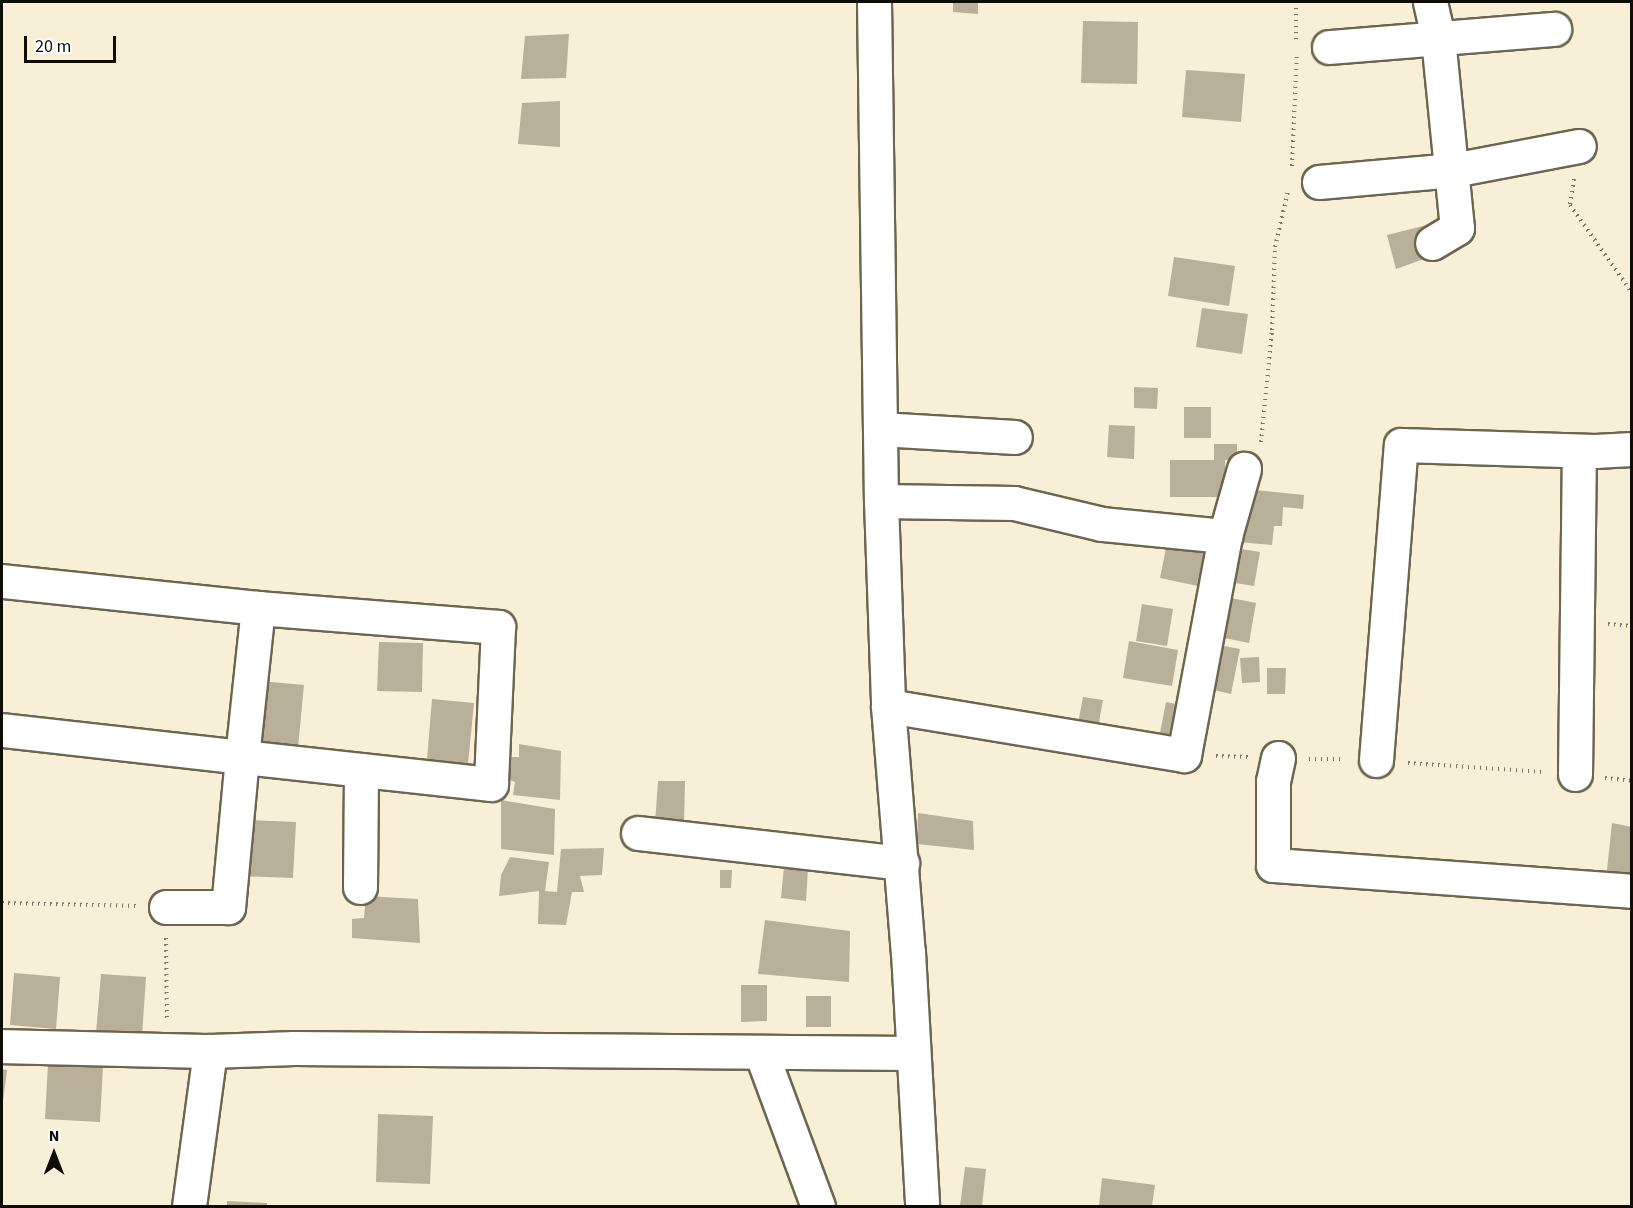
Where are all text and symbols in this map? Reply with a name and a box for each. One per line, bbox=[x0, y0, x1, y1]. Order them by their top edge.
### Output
scale bar bbox=[27, 24, 118, 62]
text: 20 m bbox=[35, 34, 71, 59]
north arrow bbox=[24, 1124, 84, 1184]
text: N bbox=[49, 1125, 59, 1147]

